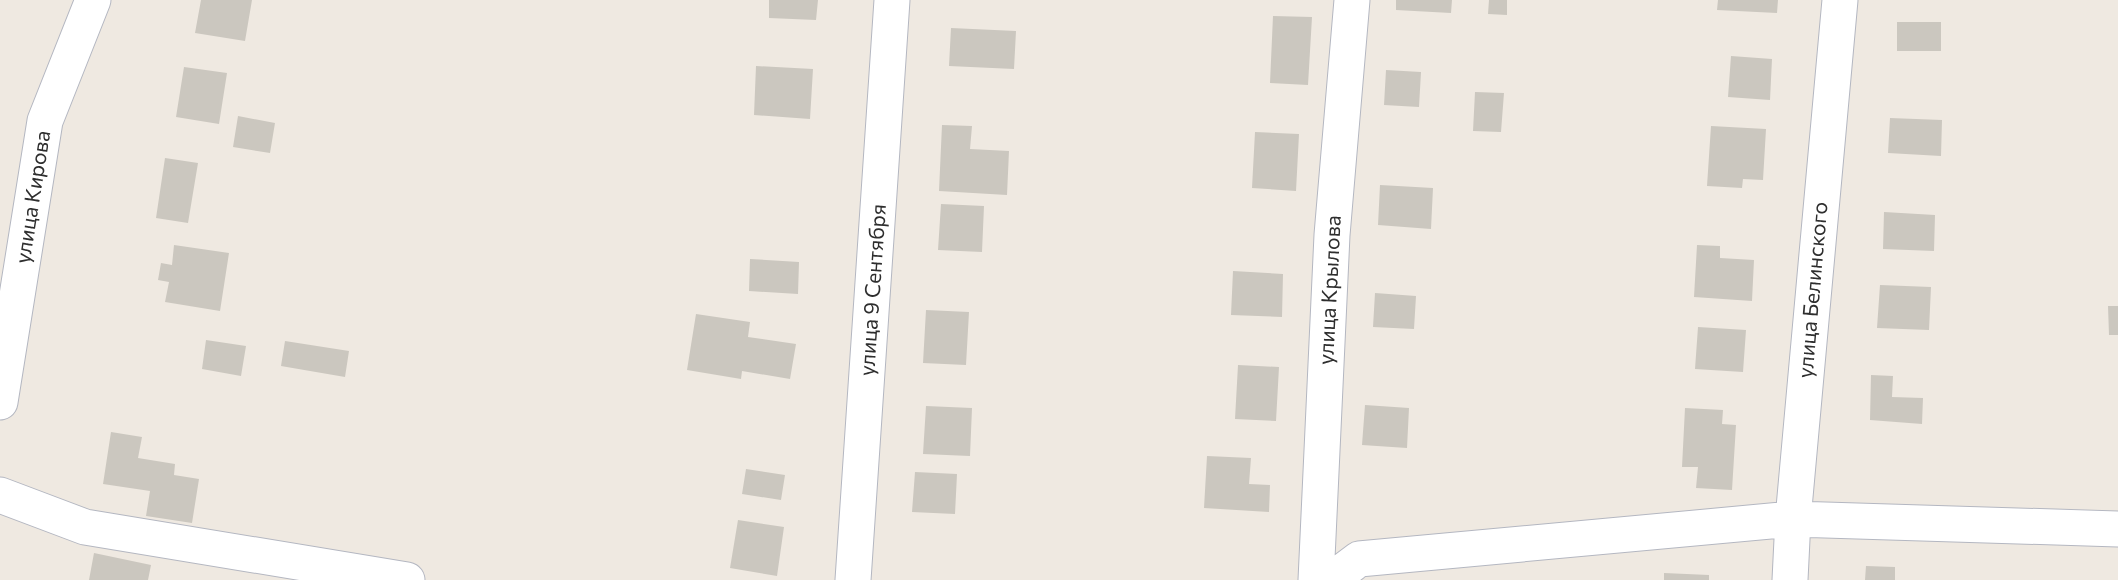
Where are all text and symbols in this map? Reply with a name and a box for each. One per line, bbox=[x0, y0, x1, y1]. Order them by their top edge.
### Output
street label: улица Кирова bbox=[9, 128, 54, 265]
street label: улица Белинского bbox=[1791, 201, 1832, 379]
street label: улица 9 Сентября bbox=[853, 203, 890, 377]
street label: улица Крылова bbox=[1312, 214, 1345, 365]

